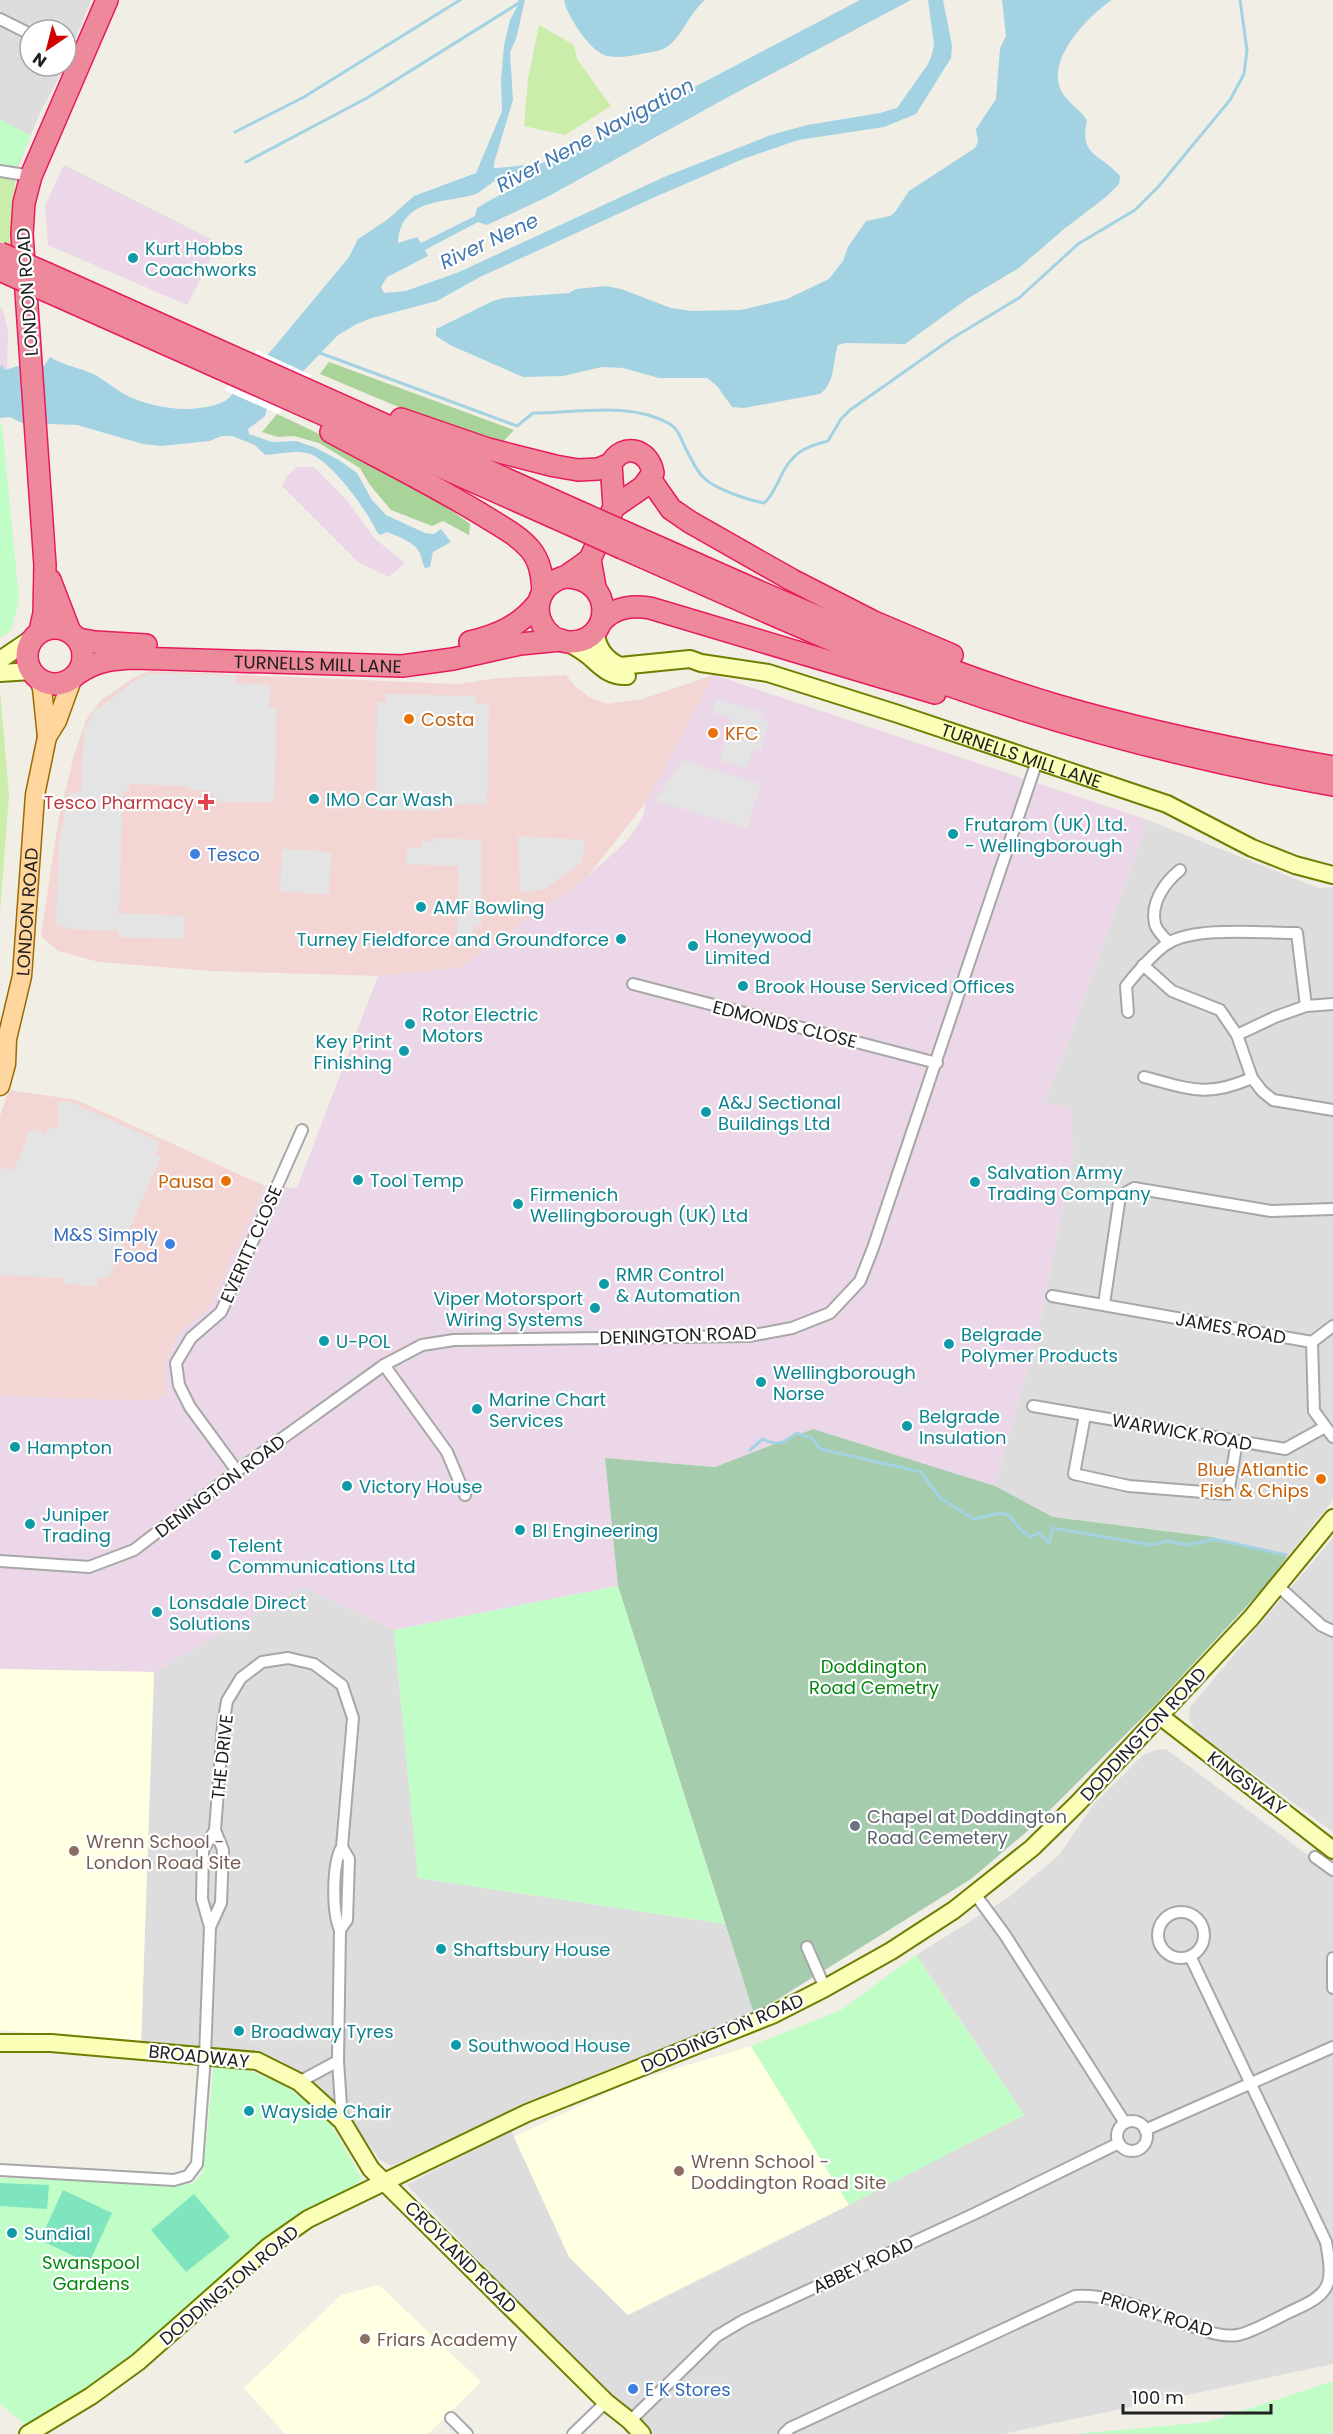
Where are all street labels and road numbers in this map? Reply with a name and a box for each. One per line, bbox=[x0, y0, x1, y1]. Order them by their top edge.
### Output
street label: LONDON ROAD bbox=[10, 227, 44, 357]
street label: TURNELLS MILL LANE bbox=[233, 649, 402, 678]
street label: TURNELLS MILL LANE bbox=[938, 717, 1105, 794]
street label: LONDON ROAD bbox=[10, 847, 44, 977]
street label: EDMONDS CLOSE bbox=[710, 994, 860, 1054]
street label: EVERITT CLOSE bbox=[214, 1181, 288, 1307]
street label: JAMES ROAD bbox=[1174, 1306, 1288, 1350]
street label: DENINGTON ROAD bbox=[599, 1320, 757, 1350]
street label: WARWICK ROAD bbox=[1110, 1407, 1254, 1457]
street label: DENINGTON ROAD bbox=[150, 1429, 290, 1543]
street label: DODDINGTON ROAD bbox=[1074, 1662, 1212, 1806]
street label: THE DRIVE bbox=[205, 1713, 239, 1801]
street label: KINGSWAY bbox=[1202, 1745, 1292, 1821]
street label: DODDINGTON ROAD bbox=[637, 1987, 807, 2079]
street label: BROADWAY bbox=[147, 2038, 251, 2074]
street label: CROYLAND ROAD bbox=[399, 2195, 523, 2319]
street label: DODDINGTON ROAD bbox=[154, 2219, 304, 2351]
street label: ABBEY ROAD bbox=[808, 2231, 918, 2299]
street label: PRIORY ROAD bbox=[1098, 2285, 1216, 2343]

